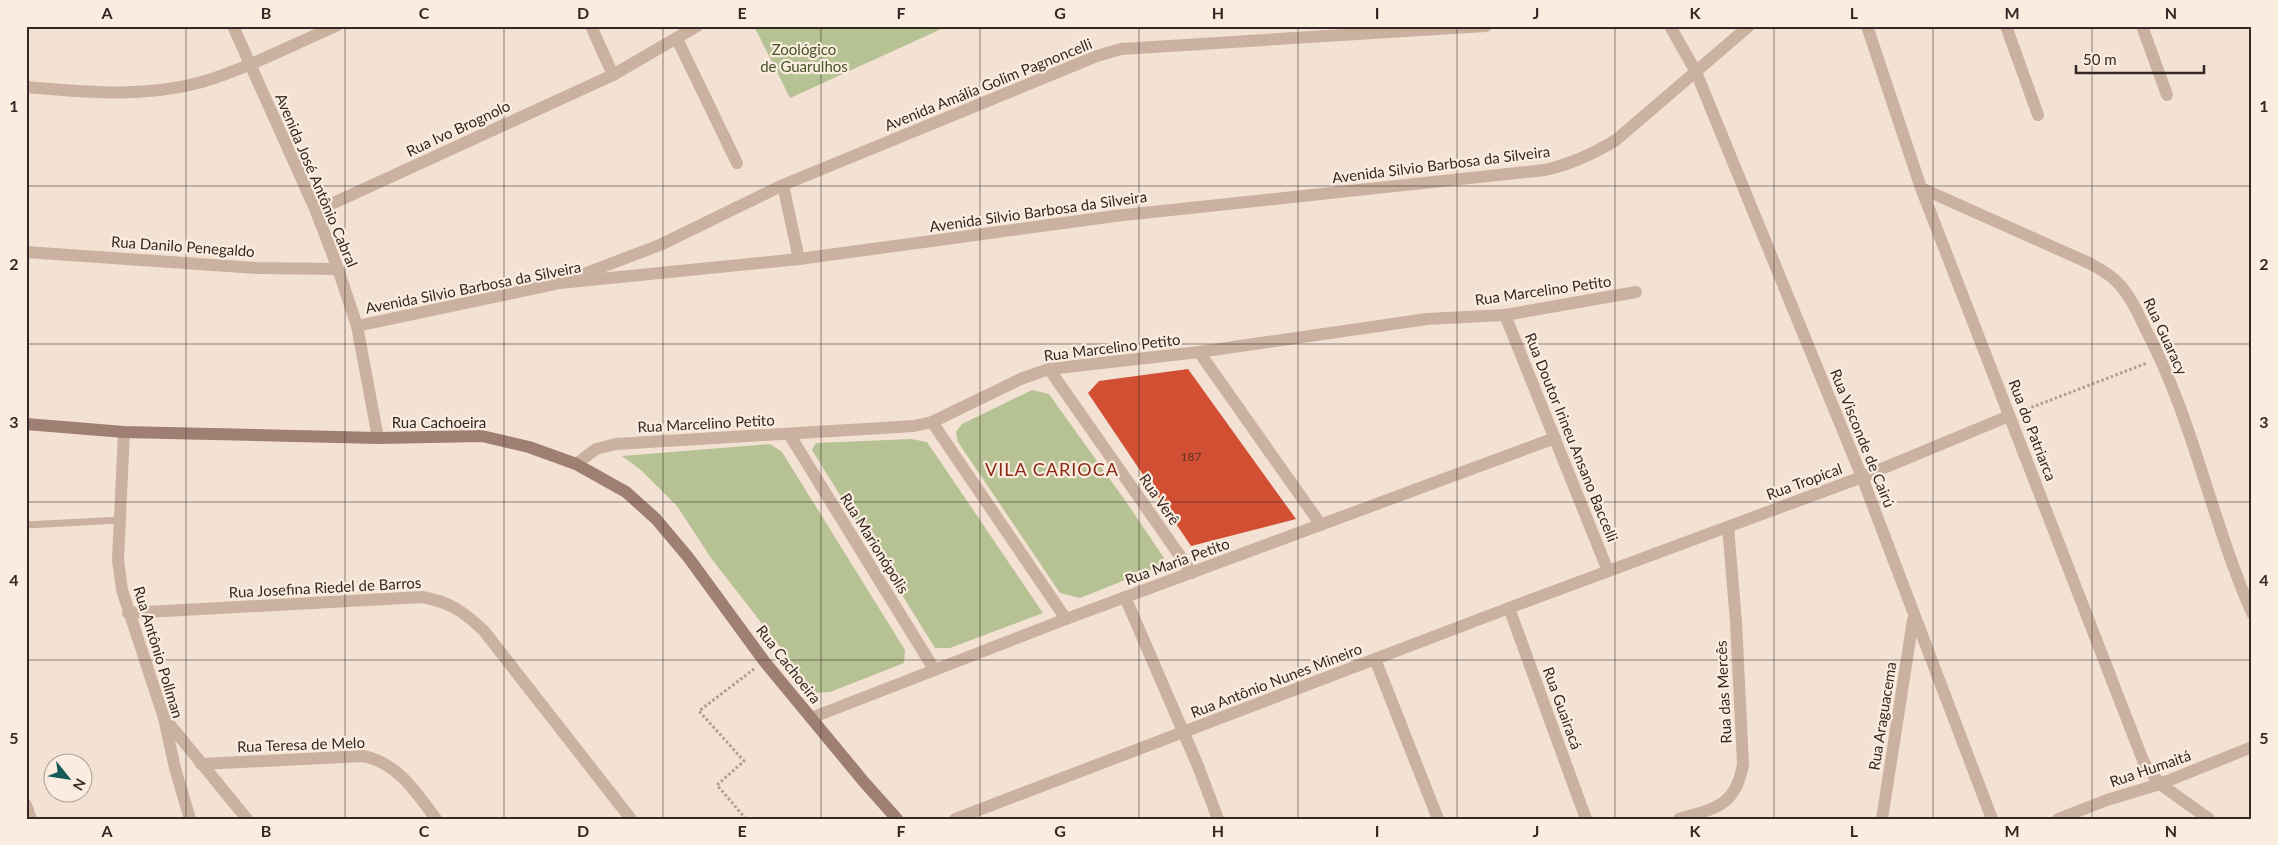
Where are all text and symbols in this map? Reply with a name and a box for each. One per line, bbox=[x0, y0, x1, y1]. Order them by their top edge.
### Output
text: A bbox=[100, 3, 113, 22]
text: B bbox=[261, 3, 271, 22]
text: C bbox=[419, 3, 430, 22]
text: D bbox=[577, 3, 589, 22]
text: E bbox=[737, 3, 747, 22]
text: F bbox=[896, 3, 906, 22]
text: G bbox=[1054, 3, 1066, 22]
text: H bbox=[1212, 3, 1224, 22]
text: I bbox=[1375, 3, 1379, 22]
text: J bbox=[1533, 3, 1539, 22]
text: K bbox=[1690, 3, 1702, 22]
text: L bbox=[1850, 3, 1859, 22]
text: M bbox=[2004, 3, 2020, 22]
text: N bbox=[2165, 3, 2177, 22]
street label: Avenida Amália Golim Pagnoncelli bbox=[882, 34, 1094, 134]
park label: Zoológico de Guarulhos bbox=[760, 40, 848, 75]
scale bar bbox=[2076, 42, 2203, 74]
text: 50 m bbox=[2083, 50, 2117, 68]
street label: Avenida José Antônio Cabral bbox=[272, 90, 362, 270]
text: 1 bbox=[9, 96, 19, 115]
street label: Rua Ivo Brognolo bbox=[403, 96, 513, 160]
text: 1 bbox=[2259, 96, 2269, 115]
street label: Avenida Silvio Barbosa da Silveira bbox=[1331, 142, 1551, 186]
street label: Avenida Silvio Barbosa da Silveira bbox=[928, 187, 1148, 235]
street label: Rua Danilo Penegaldo bbox=[111, 232, 255, 260]
text: 2 bbox=[9, 254, 19, 273]
text: 2 bbox=[2259, 254, 2269, 273]
street label: Avenida Silvio Barbosa da Silveira bbox=[364, 257, 582, 317]
street label: Rua Marcelino Petito bbox=[1474, 272, 1612, 308]
street label: Rua Guaracy bbox=[2140, 295, 2192, 378]
street label: Rua Marcelino Petito bbox=[1043, 330, 1181, 364]
street label: Rua Doutor Irineu Ansano Baccelli bbox=[1522, 330, 1622, 544]
street label: Rua Visconde de Cairú bbox=[1827, 366, 1899, 510]
street label: Rua do Patriarca bbox=[2005, 377, 2061, 483]
street label: Rua Marcelino Petito bbox=[637, 410, 775, 436]
text: 3 bbox=[9, 412, 19, 431]
text: 3 bbox=[2259, 412, 2269, 431]
street label: Rua Cachoeira bbox=[392, 413, 486, 431]
house number: 187 bbox=[1181, 449, 1201, 464]
district label: VILA CARIOCA bbox=[985, 458, 1119, 480]
street label: Rua Tropical bbox=[1764, 459, 1844, 503]
street label: Rua Verê bbox=[1136, 470, 1184, 528]
street label: Rua Marionópolis bbox=[837, 490, 913, 596]
street label: Rua Maria Petito bbox=[1122, 534, 1232, 588]
text: 4 bbox=[9, 570, 19, 589]
text: 4 bbox=[2259, 570, 2269, 589]
street label: Rua Josefina Riedel de Barros bbox=[228, 573, 422, 601]
street label: Rua Antônio Pollman bbox=[130, 584, 188, 720]
street label: Rua Cachoeira bbox=[753, 621, 825, 707]
street label: Rua Antônio Nunes Mineiro bbox=[1188, 639, 1364, 721]
street label: Rua das Mercês bbox=[1711, 640, 1735, 744]
street label: Rua Araguacema bbox=[1865, 661, 1899, 771]
street label: Rua Guairacá bbox=[1540, 664, 1586, 752]
text: 5 bbox=[9, 728, 19, 747]
text: 5 bbox=[2259, 728, 2269, 747]
street label: Rua Teresa de Melo bbox=[237, 733, 365, 755]
street label: Rua Humaitá bbox=[2107, 746, 2193, 790]
north arrow bbox=[42, 752, 92, 802]
text: N bbox=[70, 776, 90, 794]
text: A bbox=[100, 821, 113, 840]
text: B bbox=[261, 821, 271, 840]
text: C bbox=[419, 821, 430, 840]
text: D bbox=[577, 821, 589, 840]
text: E bbox=[737, 821, 747, 840]
text: F bbox=[896, 821, 906, 840]
text: G bbox=[1054, 821, 1066, 840]
text: H bbox=[1212, 821, 1224, 840]
text: I bbox=[1375, 821, 1379, 840]
text: J bbox=[1533, 821, 1539, 840]
text: K bbox=[1690, 821, 1702, 840]
text: L bbox=[1850, 821, 1859, 840]
text: M bbox=[2004, 821, 2020, 840]
text: N bbox=[2165, 821, 2177, 840]

